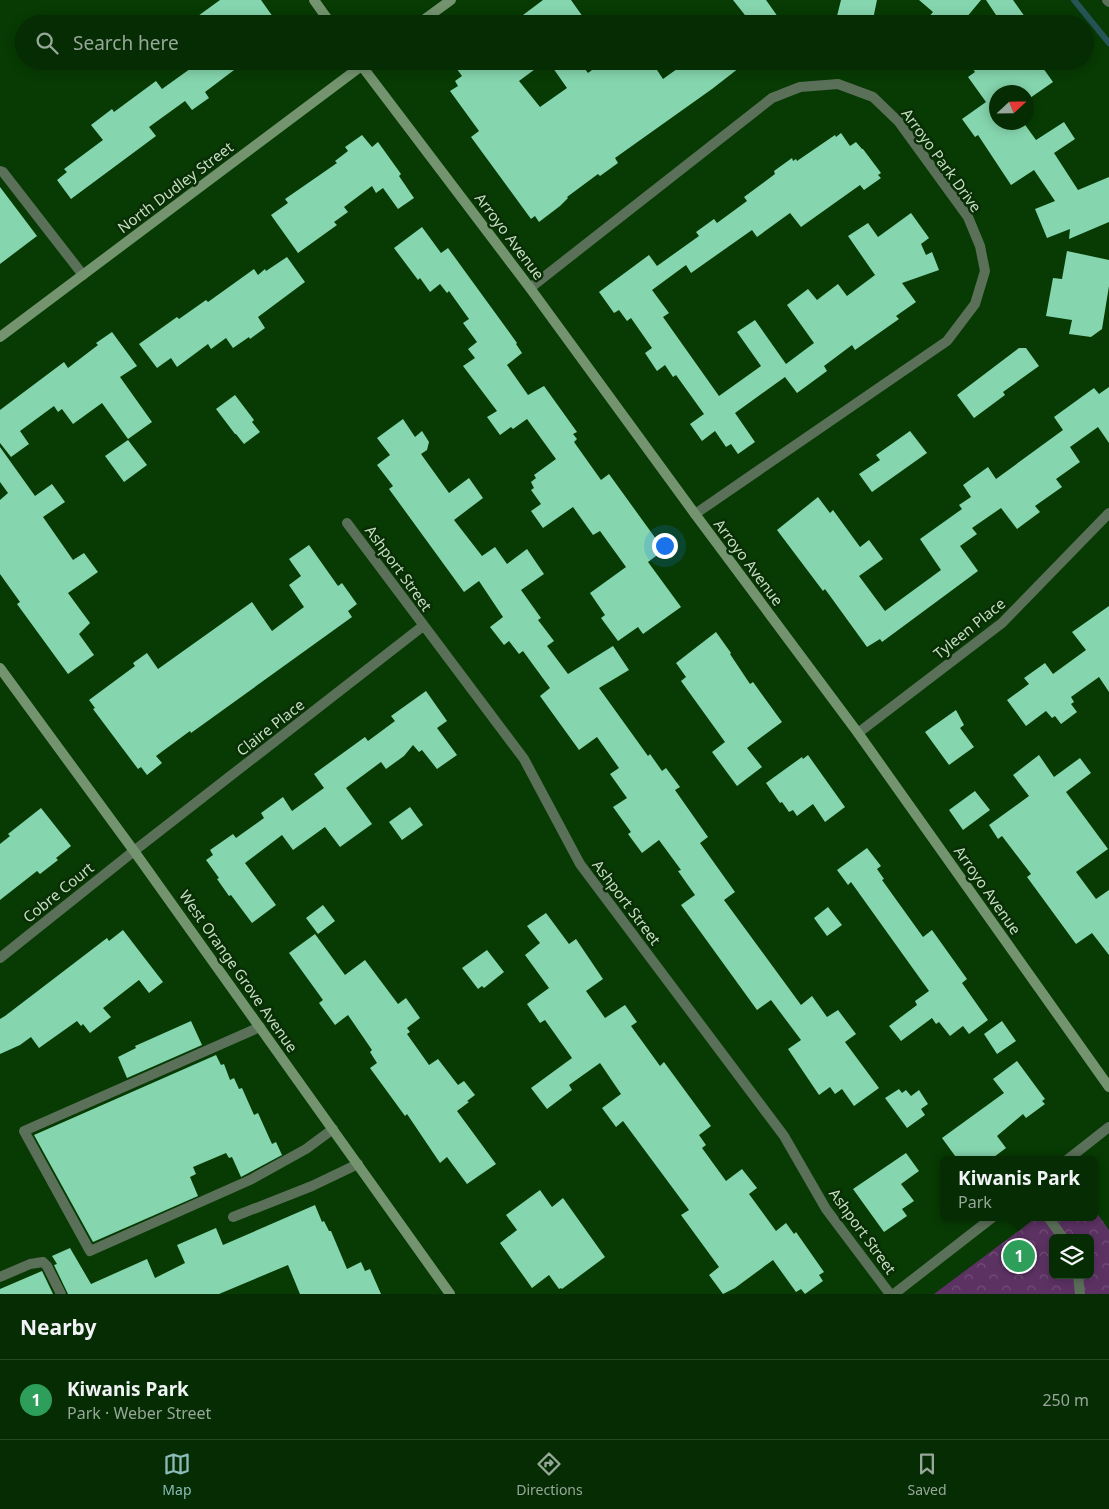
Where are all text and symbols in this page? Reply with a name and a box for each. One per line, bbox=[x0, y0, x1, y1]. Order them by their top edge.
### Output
search box bbox=[15, 15, 1094, 70]
icon: search bbox=[33, 29, 61, 57]
text: Search here bbox=[73, 30, 179, 56]
north arrow bbox=[989, 85, 1034, 130]
street label: Arroyo Park Drive bbox=[898, 104, 986, 216]
street label: North Dudley Street bbox=[113, 136, 237, 237]
street label: Arroyo Avenue bbox=[471, 189, 549, 283]
street label: Arroyo Avenue bbox=[710, 515, 788, 609]
street label: Ashport Street bbox=[361, 521, 437, 616]
your location bbox=[652, 533, 678, 559]
street label: Tyleen Place bbox=[929, 593, 1009, 663]
street label: Claire Place bbox=[232, 694, 308, 760]
street label: Arroyo Avenue bbox=[950, 842, 1026, 938]
street label: Ashport Street bbox=[588, 855, 666, 949]
street label: Cobre Court bbox=[18, 857, 98, 927]
street label: West Orange Grove Avenue bbox=[175, 886, 303, 1056]
popup bbox=[940, 1156, 1098, 1221]
text: Kiwanis Park bbox=[958, 1165, 1080, 1191]
street label: Ashport Street bbox=[825, 1184, 901, 1279]
text: Park bbox=[958, 1191, 992, 1213]
map controls bbox=[1049, 1234, 1094, 1279]
button: layers bbox=[1049, 1234, 1094, 1279]
pin: 1 bbox=[1003, 1237, 1035, 1275]
text: Nearby bbox=[20, 1313, 96, 1341]
text: Kiwanis Park bbox=[67, 1376, 189, 1402]
text: 1 bbox=[31, 1389, 41, 1411]
text: 250 m bbox=[1042, 1389, 1089, 1411]
text: Park · Weber Street bbox=[67, 1402, 211, 1424]
tab: Map bbox=[162, 1450, 192, 1499]
tab: Directions bbox=[516, 1450, 583, 1499]
tab: Saved bbox=[907, 1450, 947, 1499]

